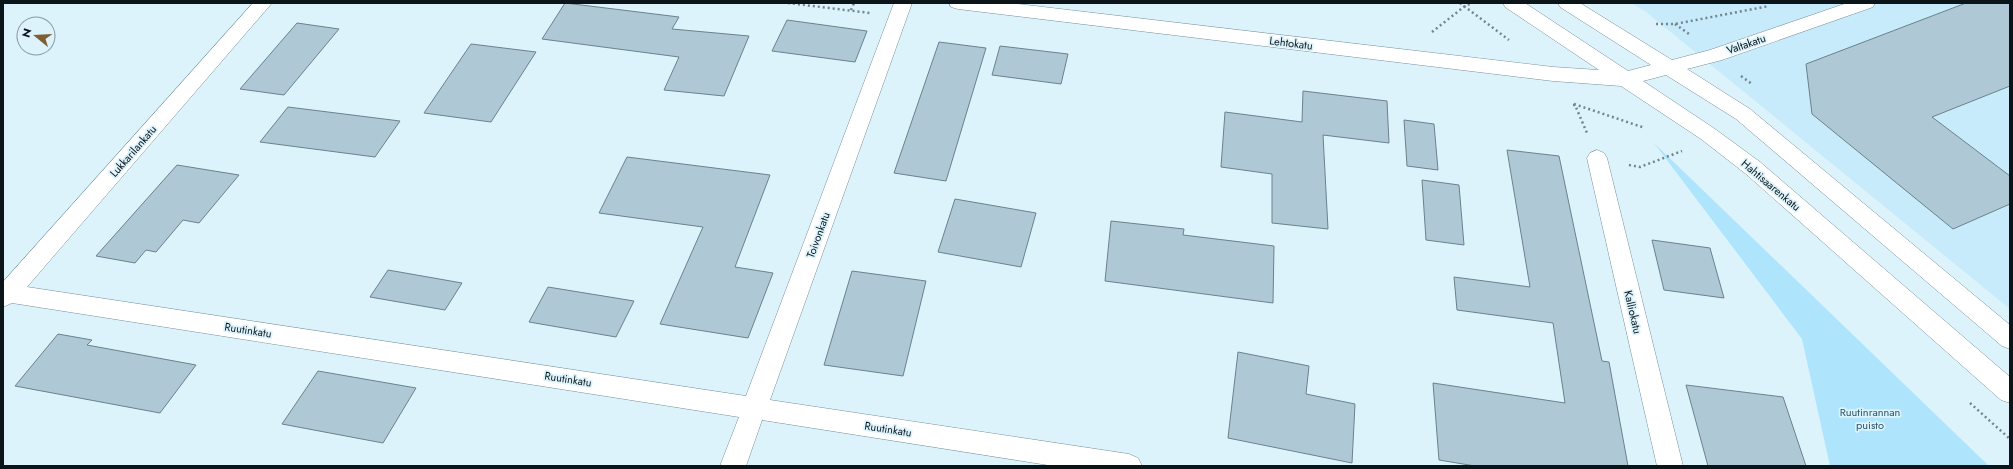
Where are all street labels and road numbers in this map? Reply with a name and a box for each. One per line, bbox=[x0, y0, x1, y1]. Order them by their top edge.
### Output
street label: Valtakatu bbox=[1724, 30, 1768, 58]
street label: Lehtokatu bbox=[1268, 32, 1314, 54]
street label: Lukkarilankatu bbox=[106, 122, 160, 180]
street label: Hahtisaarenkatu bbox=[1738, 155, 1804, 215]
street label: Toivonkatu bbox=[802, 210, 834, 260]
street label: Kalliokatu bbox=[1620, 289, 1646, 335]
street label: Ruutinkatu bbox=[223, 318, 273, 342]
street label: Ruutinkatu bbox=[543, 367, 593, 391]
street label: Ruutinkatu bbox=[863, 417, 913, 441]

